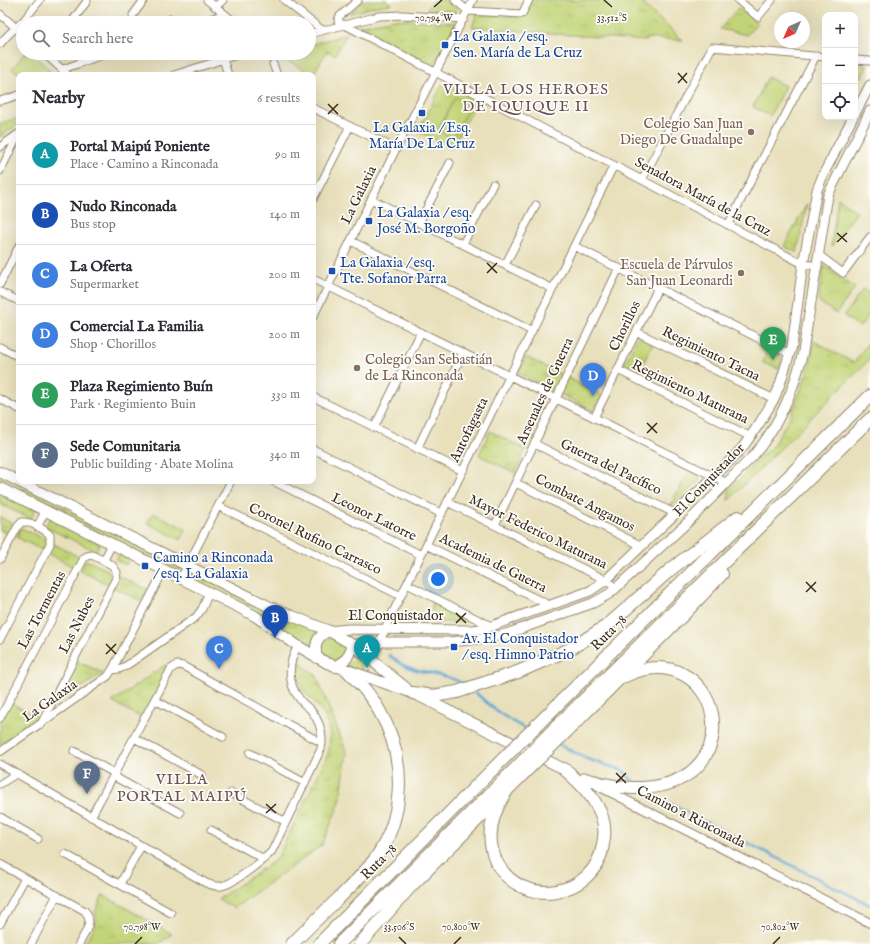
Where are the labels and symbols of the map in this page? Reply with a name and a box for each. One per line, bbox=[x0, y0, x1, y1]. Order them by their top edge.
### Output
text: 70.794°W bbox=[415, 12, 453, 25]
text: 33.512°S bbox=[597, 12, 627, 25]
north arrow bbox=[774, 12, 810, 48]
place label: La Galaxia / esq. Sen. María de La Cruz bbox=[453, 28, 583, 62]
marker: La Galaxia / esq. Sen. María de La Cruz bbox=[440, 40, 450, 50]
district label: VILLA LOS HEROES DE IQUIQUE II bbox=[442, 80, 609, 116]
marker: La Galaxia / Esq. María De La Cruz bbox=[417, 108, 427, 118]
place label: Colegio San Juan Diego De Guadalupe bbox=[620, 115, 744, 149]
place label: La Galaxia / Esq. María De La Cruz bbox=[369, 119, 475, 153]
marker: Colegio San Juan Diego De Guadalupe bbox=[746, 127, 756, 137]
street label: Senadora María de la Cruz bbox=[632, 153, 775, 241]
street label: La Galaxia bbox=[337, 162, 381, 227]
place label: La Galaxia / esq. José M. Borgoño bbox=[375, 204, 476, 238]
marker: La Galaxia / esq. José M. Borgoño bbox=[364, 216, 374, 226]
place label: La Galaxia / esq. Tte. Sofanor Parra bbox=[340, 254, 447, 288]
place label: Escuela de Párvulos San Juan Leonardi bbox=[620, 256, 733, 290]
marker: La Galaxia / esq. Tte. Sofanor Parra bbox=[327, 266, 337, 276]
marker: Escuela de Párvulos San Juan Leonardi bbox=[736, 268, 746, 278]
street label: Chorillos bbox=[605, 298, 645, 354]
street label: Regimiento Tacna bbox=[659, 323, 764, 386]
pin: E bbox=[760, 327, 786, 360]
street label: Arsenales de Guerra bbox=[512, 334, 578, 448]
place label: Colegio San Sebastián de La Rinconada bbox=[365, 351, 493, 385]
street label: Regimiento Maturana bbox=[629, 356, 752, 429]
marker: Colegio San Sebastián de La Rinconada bbox=[352, 363, 362, 373]
pin: D bbox=[580, 363, 606, 396]
street label: Antofagasta bbox=[445, 394, 493, 466]
street label: Guerra del Pacífico bbox=[557, 435, 665, 500]
street label: El Conquistador bbox=[669, 439, 749, 521]
street label: Combate Angamos bbox=[532, 470, 638, 536]
street label: Leonor Latorre bbox=[329, 489, 420, 546]
street label: Mayor Federico Maturana bbox=[466, 491, 611, 574]
street label: Coronel Rufino Carrasco bbox=[246, 499, 385, 579]
street label: Academia de Guerra bbox=[435, 529, 550, 597]
place label: Camino a Rinconada / esq. La Galaxia bbox=[153, 549, 274, 583]
marker: Camino a Rinconada / esq. La Galaxia bbox=[140, 561, 150, 571]
street label: Las Tormentas bbox=[14, 568, 70, 652]
your location bbox=[428, 569, 448, 589]
street label: Las Nubes bbox=[55, 593, 99, 657]
pin: B bbox=[262, 605, 288, 638]
street label: El Conquistador bbox=[348, 607, 444, 625]
street label: Ruta 78 bbox=[587, 611, 631, 655]
place label: Av. El Conquistador / esq. Himno Patrio bbox=[461, 630, 578, 664]
pin: A bbox=[354, 635, 380, 668]
pin: C bbox=[206, 636, 232, 669]
marker: Av. El Conquistador / esq. Himno Patrio bbox=[449, 642, 459, 652]
street label: La Galaxia bbox=[19, 675, 82, 726]
pin: F bbox=[74, 761, 100, 794]
district label: VILLA PORTAL MAIPÚ bbox=[117, 770, 247, 806]
street label: Camino a Rinconada bbox=[633, 782, 749, 853]
street label: Ruta 78 bbox=[357, 840, 401, 884]
text: 70.798°W bbox=[124, 921, 161, 934]
text: 33.506°S bbox=[384, 921, 414, 934]
text: 70.800°W bbox=[442, 921, 481, 934]
text: 70.802°W bbox=[761, 921, 799, 934]

